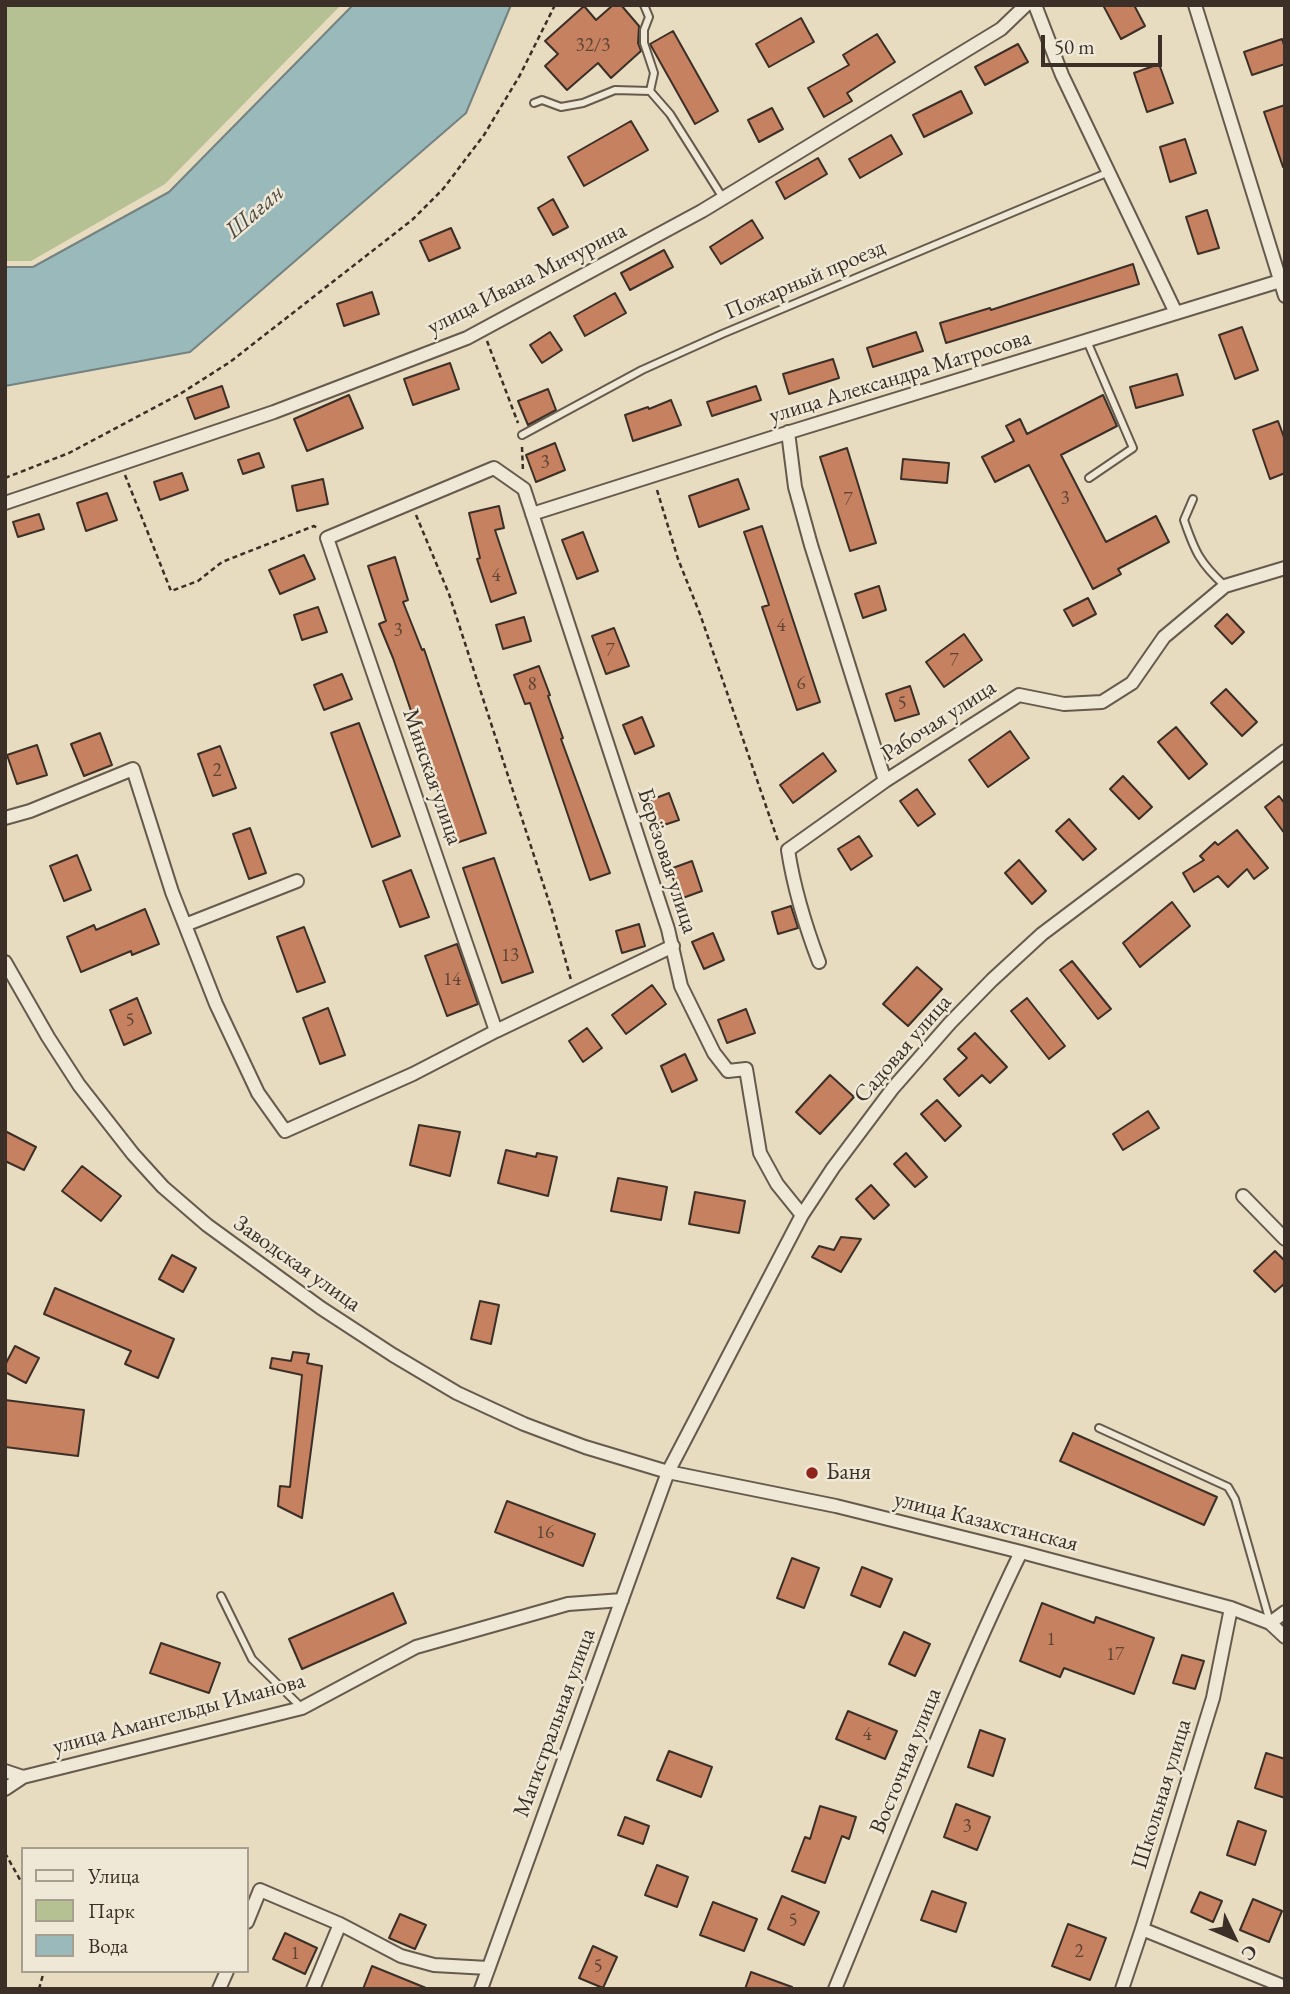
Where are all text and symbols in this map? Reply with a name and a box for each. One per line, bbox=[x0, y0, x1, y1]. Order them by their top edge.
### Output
scale bar bbox=[1045, 21, 1166, 65]
text: 50 m bbox=[1054, 33, 1095, 60]
house number: 32/3 bbox=[576, 35, 610, 57]
water label: Шаған bbox=[220, 178, 290, 246]
street label: улица Ивана Мичурина bbox=[423, 217, 631, 341]
street label: Пожарный проезд bbox=[720, 234, 890, 326]
street label: улица Александра Матросова bbox=[766, 324, 1034, 430]
house number: 3 bbox=[540, 452, 550, 474]
house number: 3 bbox=[1060, 488, 1070, 510]
house number: 7 bbox=[843, 489, 853, 511]
house number: 4 bbox=[491, 565, 501, 587]
house number: 4 bbox=[776, 615, 786, 637]
house number: 3 bbox=[393, 620, 403, 642]
house number: 7 bbox=[605, 640, 615, 662]
house number: 7 bbox=[949, 650, 959, 672]
house number: 6 bbox=[796, 673, 806, 695]
house number: 8 bbox=[527, 674, 537, 696]
street label: Рабочая улица bbox=[877, 674, 1001, 768]
house number: 5 bbox=[897, 693, 907, 715]
street label: Минская улица bbox=[396, 705, 468, 849]
house number: 2 bbox=[212, 760, 222, 782]
street label: Берёзовая улица bbox=[631, 785, 703, 937]
house number: 13 bbox=[501, 945, 519, 967]
house number: 14 bbox=[443, 969, 461, 991]
street label: Садовая улица bbox=[848, 989, 958, 1109]
house number: 5 bbox=[125, 1010, 135, 1032]
street label: Заводская улица bbox=[228, 1210, 366, 1318]
place label: Баня bbox=[826, 1459, 871, 1487]
marker: Баня bbox=[804, 1465, 820, 1481]
street label: улица Казахстанская bbox=[891, 1486, 1081, 1558]
house number: 16 bbox=[536, 1522, 554, 1544]
street label: Магистральная улица bbox=[508, 1625, 602, 1821]
house number: 1 bbox=[1046, 1629, 1056, 1651]
house number: 17 bbox=[1106, 1644, 1124, 1666]
street label: улица Амангельды Иманова bbox=[50, 1667, 308, 1761]
street label: Восточная улица bbox=[864, 1684, 948, 1838]
street label: Школьная улица bbox=[1126, 1716, 1198, 1872]
house number: 4 bbox=[862, 1724, 872, 1746]
house number: 3 bbox=[962, 1816, 972, 1838]
legend bbox=[21, 1847, 248, 1973]
text: Улица bbox=[88, 1862, 140, 1889]
text: Парк bbox=[88, 1897, 135, 1924]
north arrow bbox=[1199, 1903, 1269, 1973]
house number: 5 bbox=[788, 1910, 798, 1932]
text: Вода bbox=[88, 1932, 128, 1959]
text: С bbox=[1236, 1939, 1263, 1966]
house number: 2 bbox=[1074, 1941, 1084, 1963]
house number: 1 bbox=[290, 1943, 300, 1965]
house number: 5 bbox=[593, 1956, 603, 1978]

